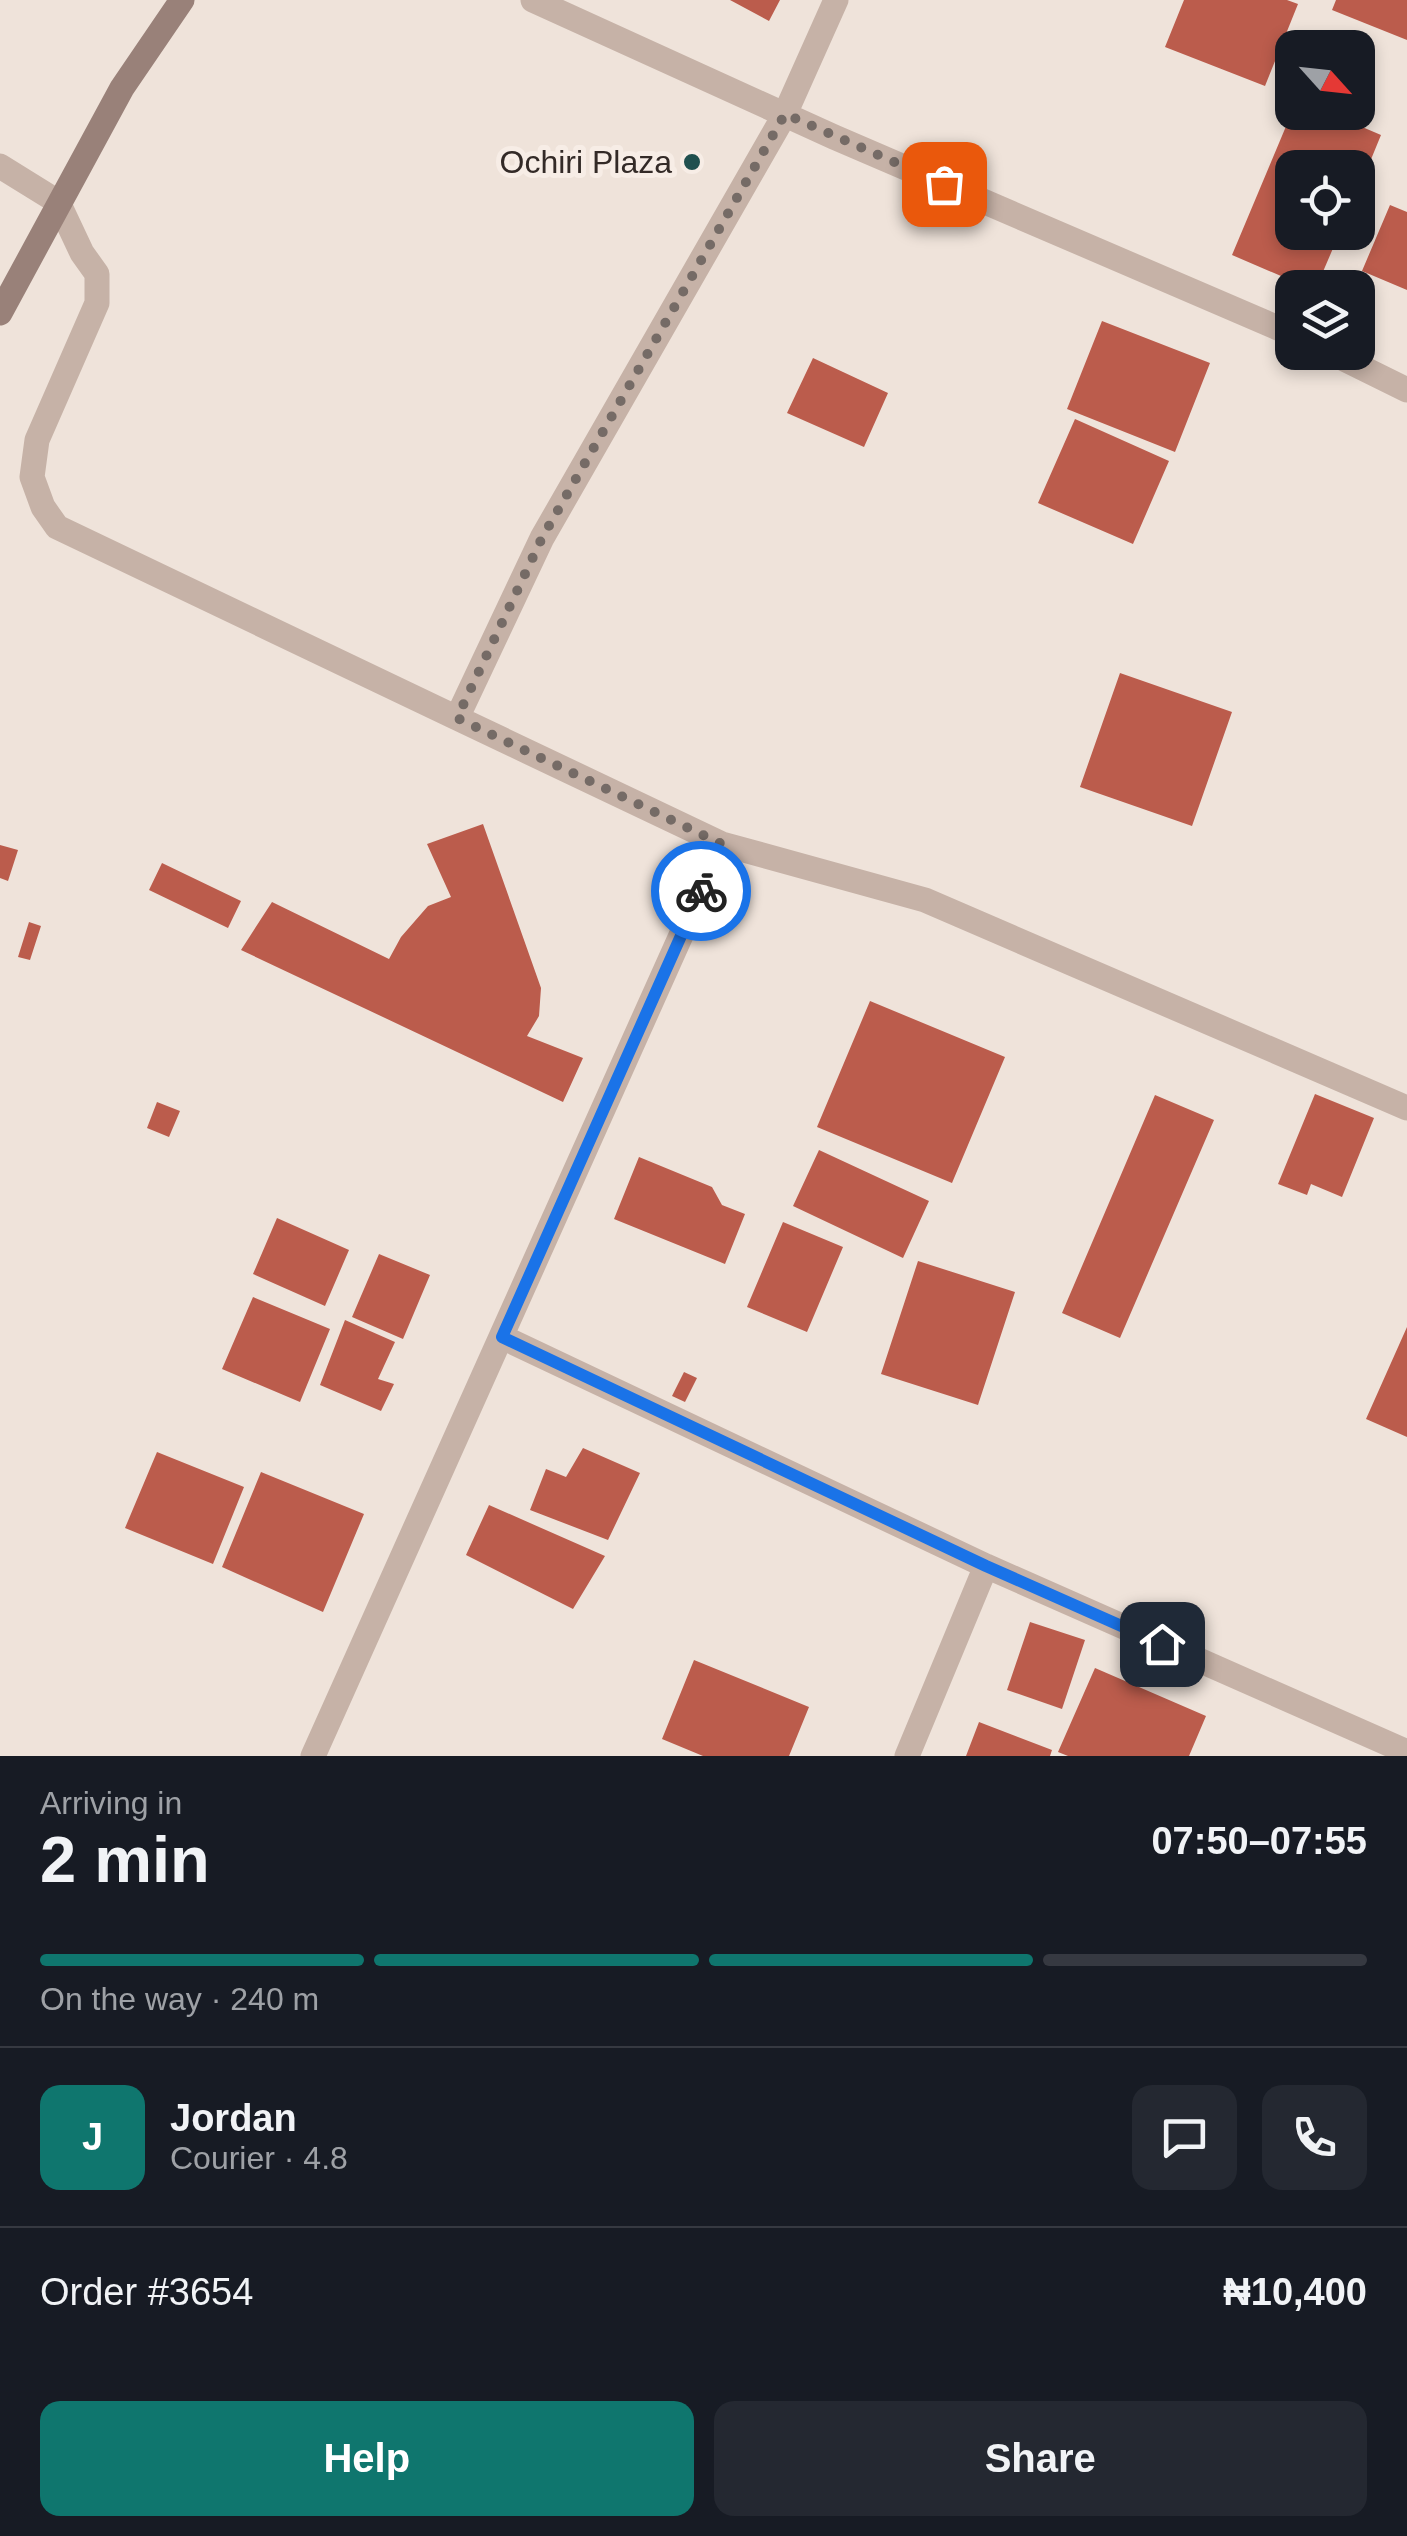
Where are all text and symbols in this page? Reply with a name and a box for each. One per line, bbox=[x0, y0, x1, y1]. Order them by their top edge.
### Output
north arrow bbox=[1275, 30, 1375, 130]
map controls bbox=[1275, 30, 1375, 370]
pin bbox=[902, 142, 987, 227]
place label: Ochiri Plaza bbox=[500, 144, 672, 180]
button: locate bbox=[1275, 150, 1375, 250]
marker: Ochiri Plaza bbox=[681, 151, 703, 173]
icon: bag bbox=[917, 157, 972, 212]
button: layers bbox=[1275, 270, 1375, 370]
courier bbox=[651, 841, 751, 941]
icon: bike bbox=[674, 864, 729, 919]
pin bbox=[1120, 1602, 1205, 1687]
icon: home bbox=[1135, 1617, 1190, 1672]
text: Arriving in bbox=[40, 1785, 182, 1821]
text: 07:50–07:55 bbox=[1151, 1820, 1367, 1862]
text: 2 min bbox=[40, 1823, 210, 1896]
text: On the way · 240 m bbox=[40, 1981, 319, 2017]
button: chat bbox=[1132, 2085, 1237, 2190]
button: phone bbox=[1262, 2085, 1367, 2190]
text: Jordan bbox=[170, 2097, 297, 2139]
text: J bbox=[82, 2116, 103, 2158]
text: Courier · 4.8 bbox=[170, 2140, 348, 2176]
text: Order #3654 bbox=[40, 2271, 253, 2313]
text: ₦10,400 bbox=[1223, 2271, 1367, 2313]
button: Help bbox=[40, 2401, 694, 2516]
button: Share bbox=[714, 2401, 1367, 2516]

